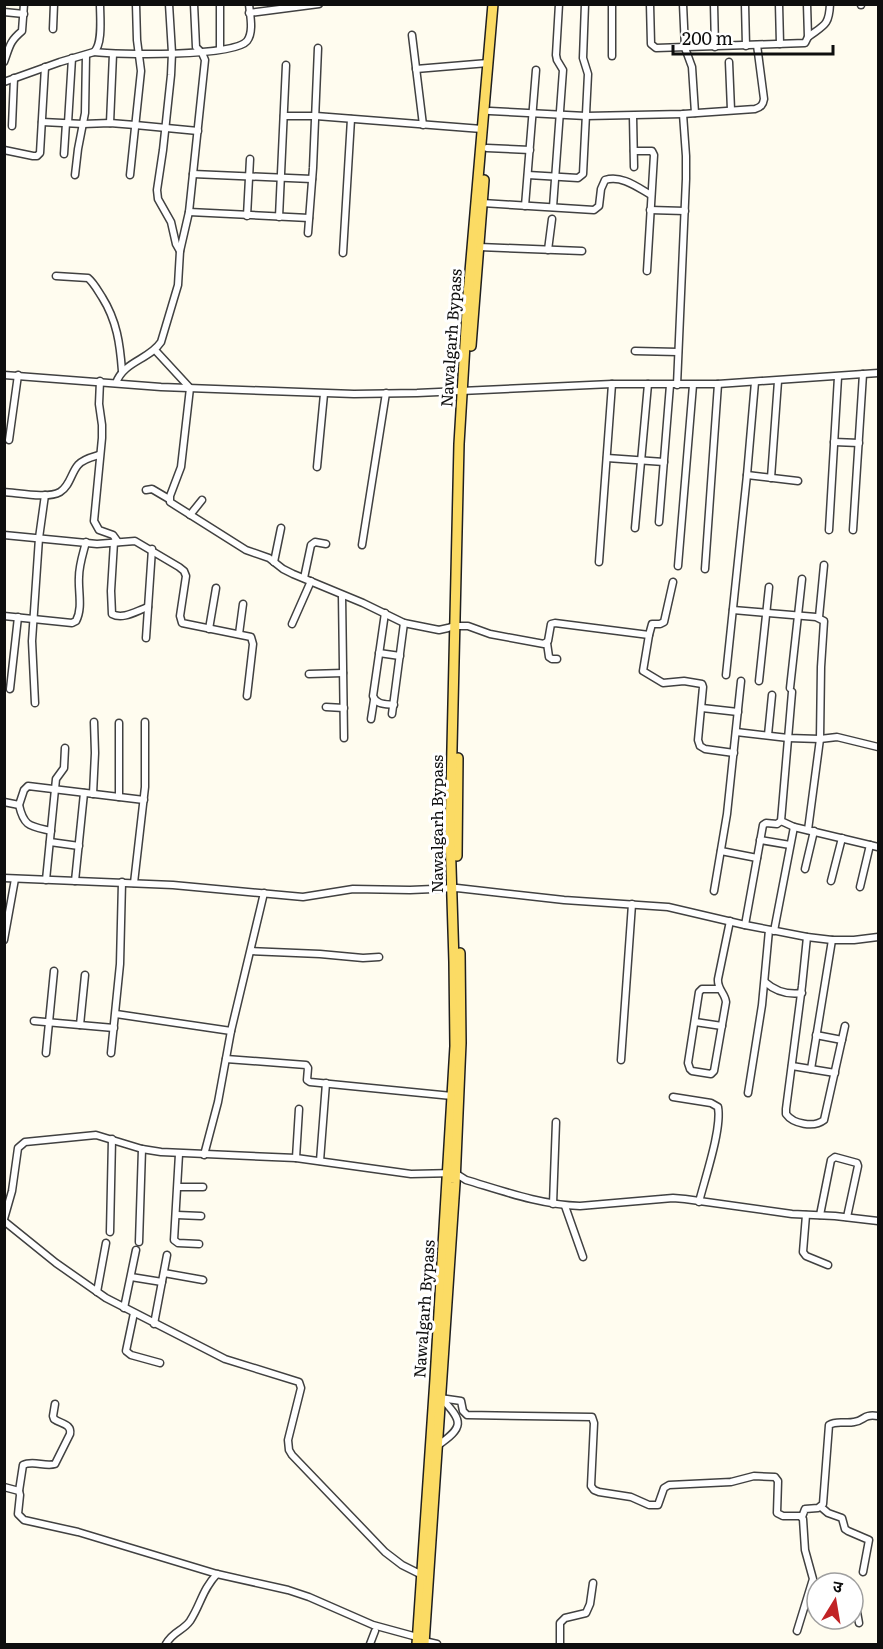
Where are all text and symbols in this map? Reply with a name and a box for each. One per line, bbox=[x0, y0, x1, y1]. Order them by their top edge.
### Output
scale bar bbox=[673, 18, 834, 56]
text: 200 m bbox=[682, 24, 733, 51]
street label: Nawalgarh Bypass bbox=[433, 268, 467, 408]
street label: Nawalgarh Bypass bbox=[424, 755, 448, 893]
street label: Nawalgarh Bypass bbox=[406, 1239, 440, 1379]
north arrow bbox=[805, 1571, 865, 1631]
text: उ bbox=[831, 1573, 846, 1598]

